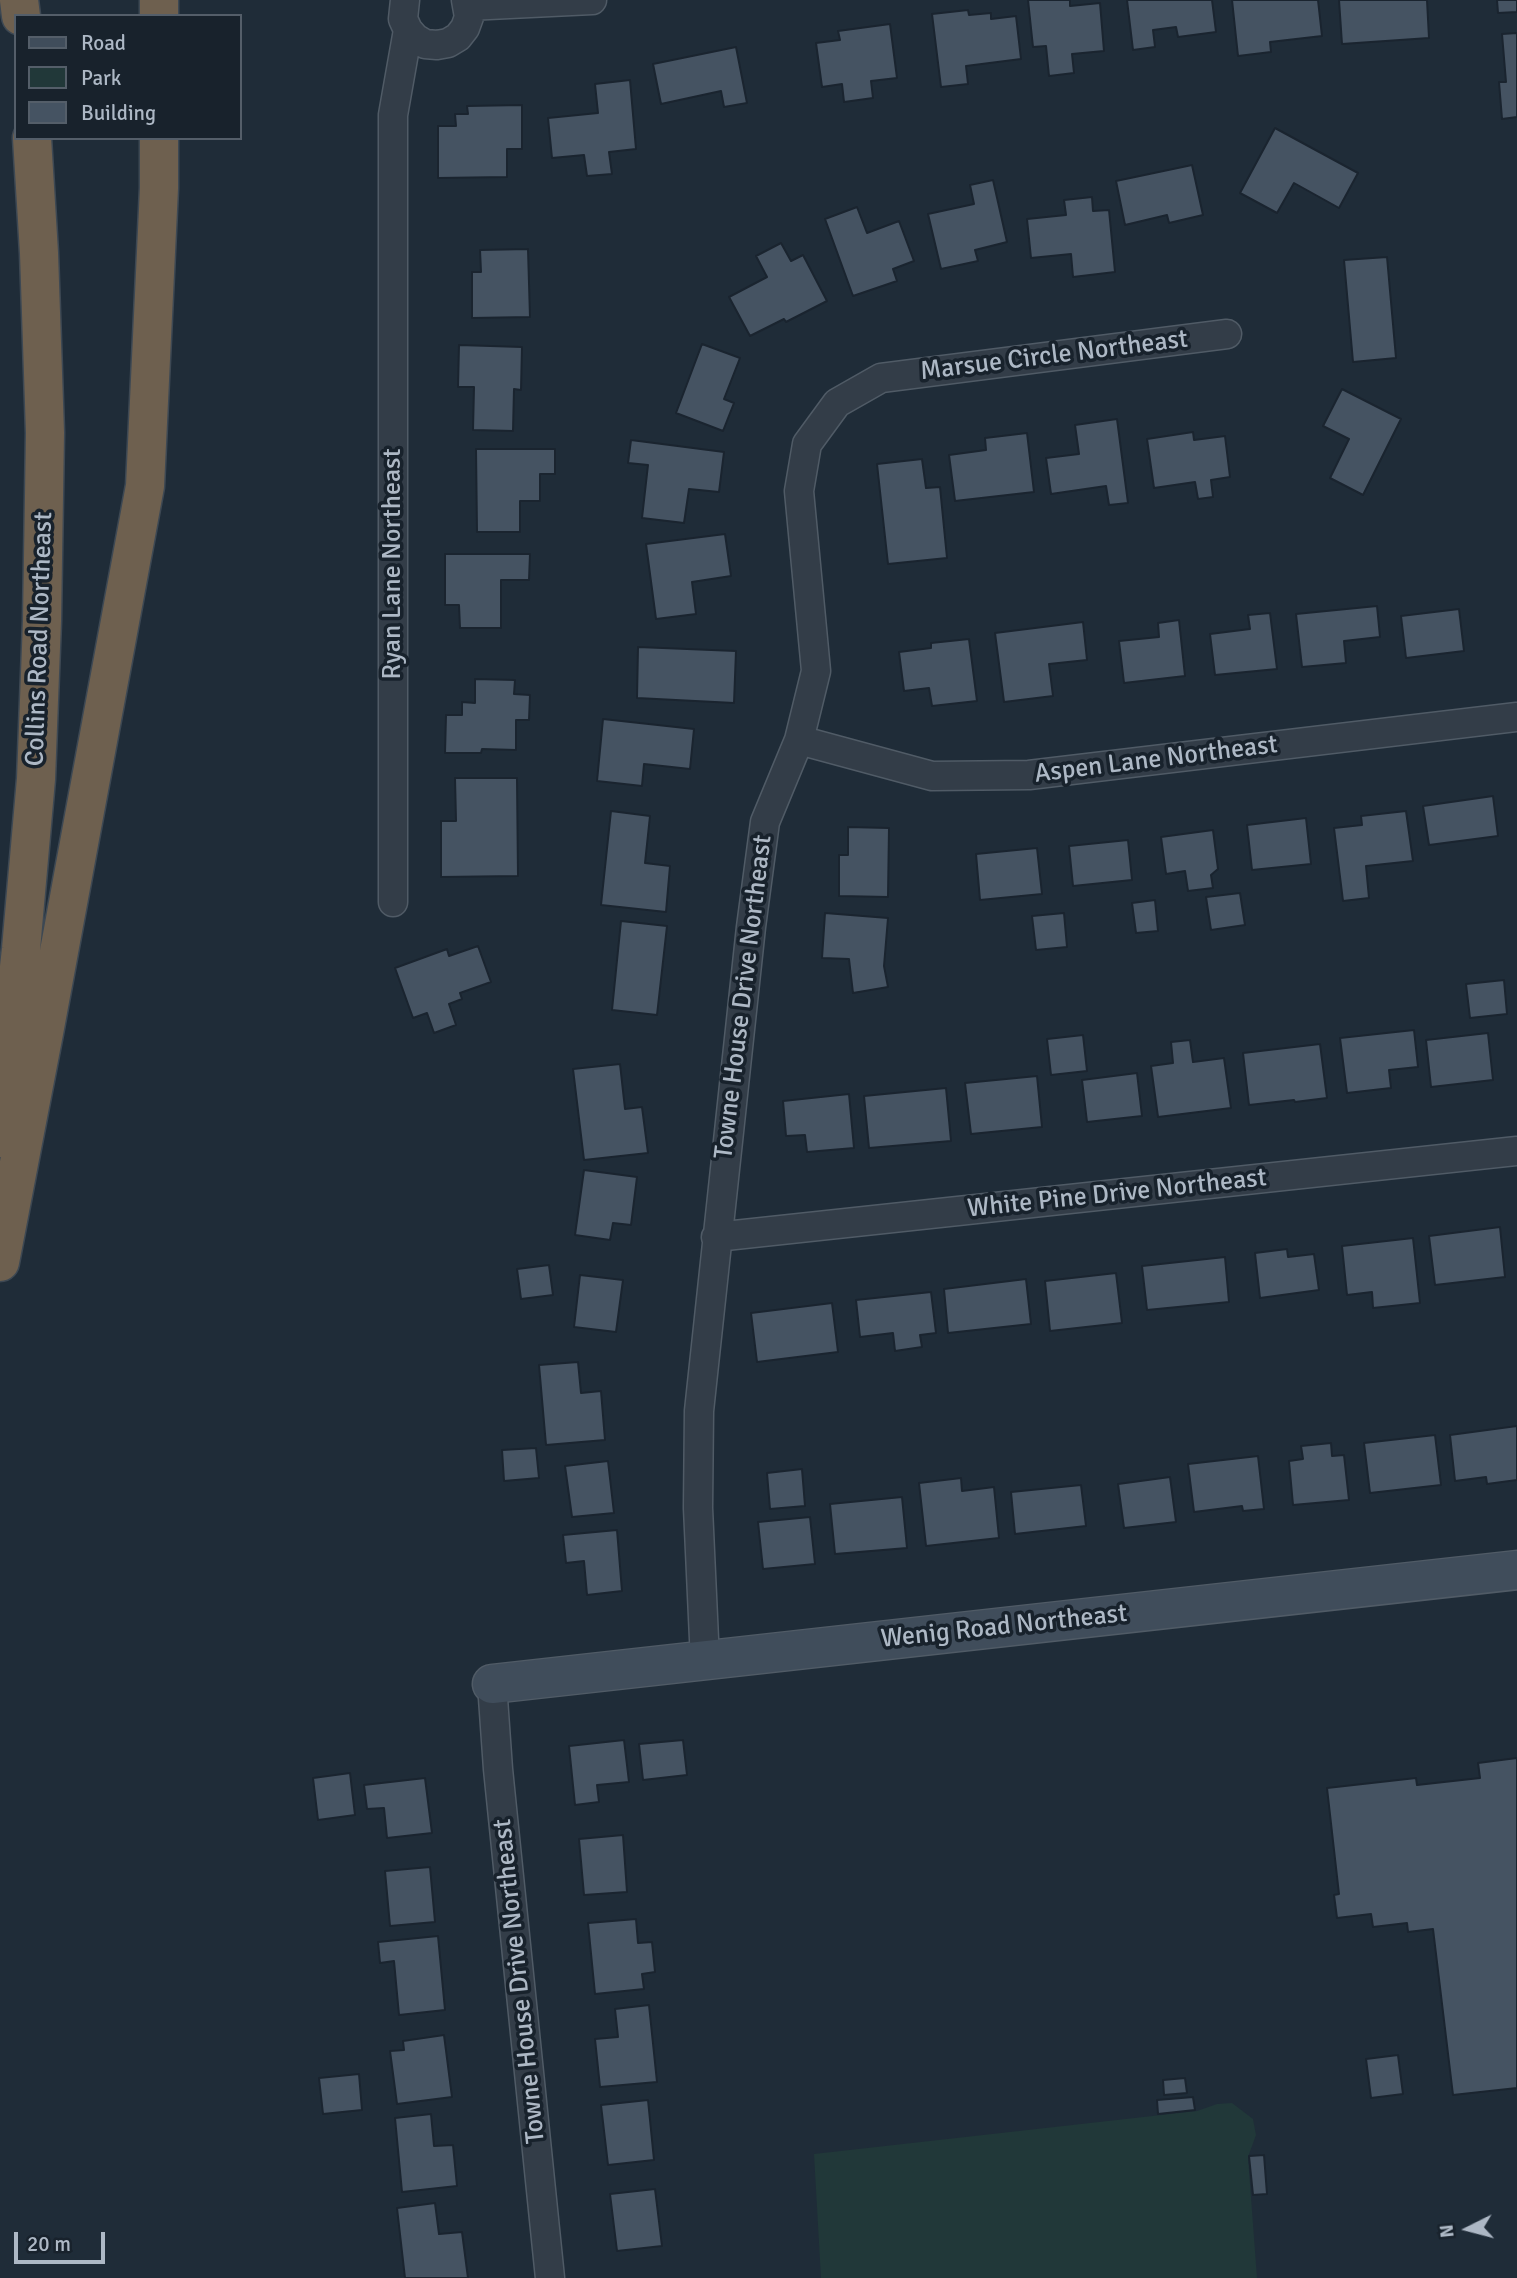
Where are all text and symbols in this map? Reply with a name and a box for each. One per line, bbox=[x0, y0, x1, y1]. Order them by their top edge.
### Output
legend bbox=[14, 14, 242, 140]
text: Road bbox=[81, 30, 126, 56]
text: Park bbox=[81, 65, 121, 91]
text: Building bbox=[81, 100, 156, 126]
street label: Marsue Circle Northeast bbox=[918, 324, 1190, 388]
street label: Ryan Lane Northeast bbox=[377, 448, 409, 680]
street label: Collins Road Northeast bbox=[20, 511, 60, 767]
street label: Aspen Lane Northeast bbox=[1033, 730, 1279, 790]
street label: Towne House Drive Northeast bbox=[709, 833, 779, 1161]
street label: White Pine Drive Northeast bbox=[966, 1163, 1268, 1225]
street label: Wenig Road Northeast bbox=[879, 1599, 1129, 1655]
street label: Towne House Drive Northeast bbox=[487, 1817, 553, 2145]
north arrow bbox=[1433, 2194, 1503, 2264]
scale bar bbox=[18, 2218, 108, 2262]
text: N bbox=[1434, 2223, 1460, 2239]
text: 20 m bbox=[27, 2231, 71, 2257]

